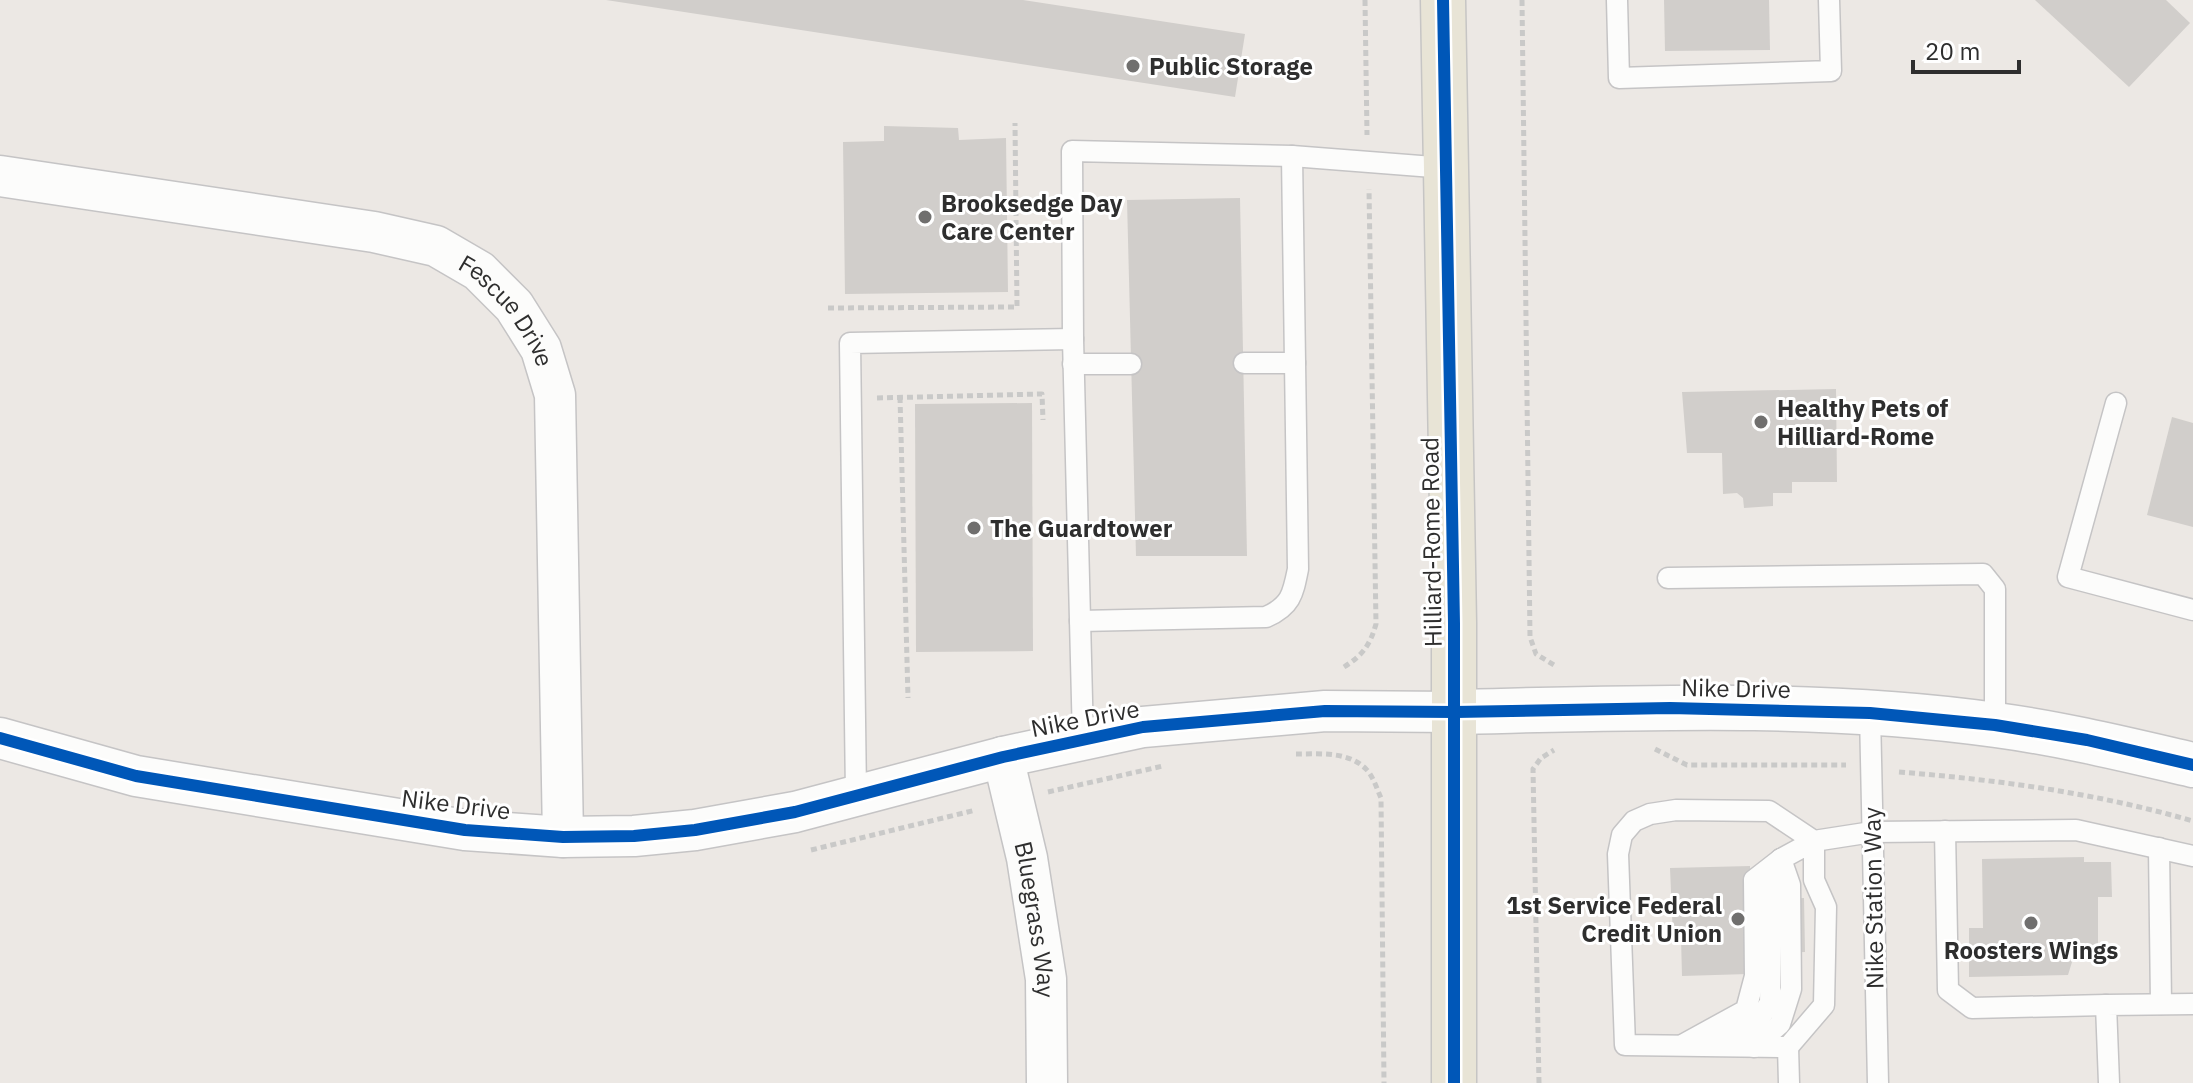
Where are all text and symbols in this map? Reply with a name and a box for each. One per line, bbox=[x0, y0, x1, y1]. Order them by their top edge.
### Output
scale bar bbox=[1913, 24, 2019, 74]
text: 20 m bbox=[1925, 35, 1980, 67]
place label: Public Storage bbox=[1149, 50, 1313, 82]
marker: Public Storage bbox=[1124, 57, 1142, 75]
place label: Brooksedge Day Care Center bbox=[941, 187, 1123, 247]
marker: Brooksedge Day Care Center bbox=[916, 208, 934, 226]
street label: Fescue Drive bbox=[453, 247, 561, 370]
place label: Healthy Pets of Hilliard-Rome bbox=[1777, 392, 1949, 452]
marker: Healthy Pets of Hilliard-Rome bbox=[1752, 413, 1770, 431]
street label: Hilliard-Rome Road bbox=[1413, 437, 1449, 647]
place label: The Guardtower bbox=[990, 512, 1173, 544]
marker: The Guardtower bbox=[965, 519, 983, 537]
street label: Nike Drive bbox=[1681, 671, 1791, 705]
street label: Nike Drive bbox=[1028, 692, 1142, 744]
street label: Nike Drive bbox=[400, 781, 512, 827]
street label: Nike Station Way bbox=[1855, 807, 1891, 989]
street label: Bluegrass Way bbox=[1008, 838, 1062, 998]
place label: 1st Service Federal Credit Union bbox=[1506, 889, 1722, 949]
marker: 1st Service Federal Credit Union bbox=[1729, 910, 1747, 928]
marker: Roosters Wings bbox=[2022, 914, 2040, 932]
place label: Roosters Wings bbox=[1944, 934, 2118, 966]

